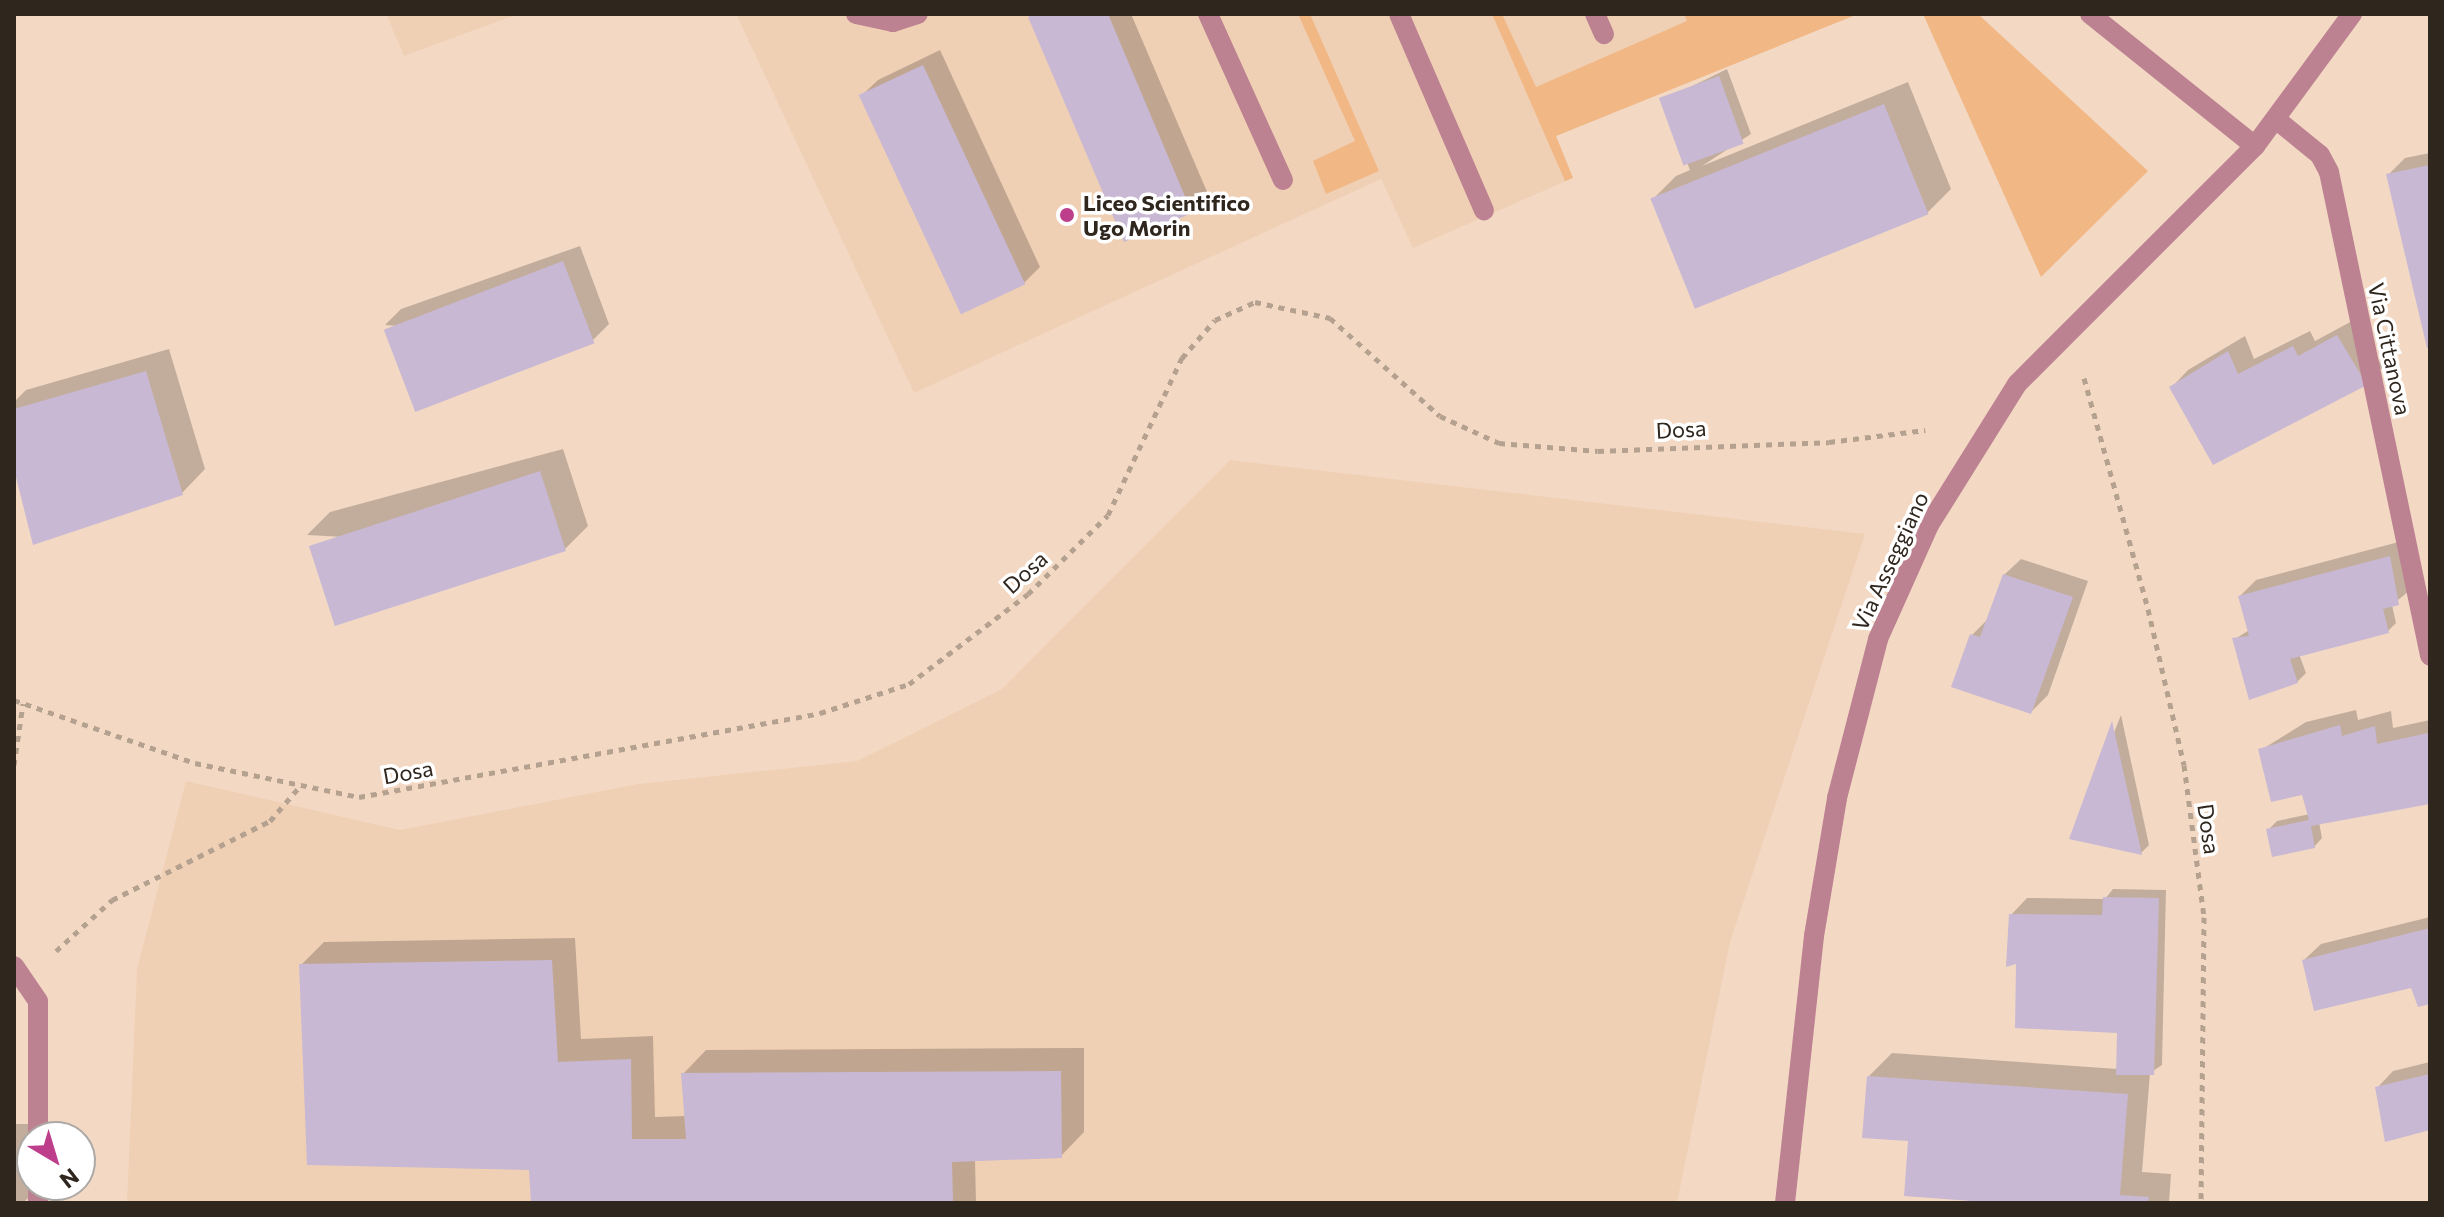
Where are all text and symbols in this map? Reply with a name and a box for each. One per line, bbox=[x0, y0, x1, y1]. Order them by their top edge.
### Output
place label: Liceo Scientifico Ugo Morin bbox=[1083, 189, 1250, 240]
marker: Liceo Scientifico Ugo Morin bbox=[1058, 206, 1076, 224]
street label: Via Cittanova bbox=[2363, 280, 2417, 418]
street label: Dosa bbox=[1655, 414, 1707, 444]
street label: Via Asseggiano bbox=[1846, 487, 1934, 635]
street label: Dosa bbox=[997, 545, 1053, 599]
street label: Dosa bbox=[381, 755, 435, 789]
street label: Dosa bbox=[2192, 802, 2226, 856]
north arrow bbox=[16, 1121, 96, 1201]
text: N bbox=[55, 1163, 85, 1194]

